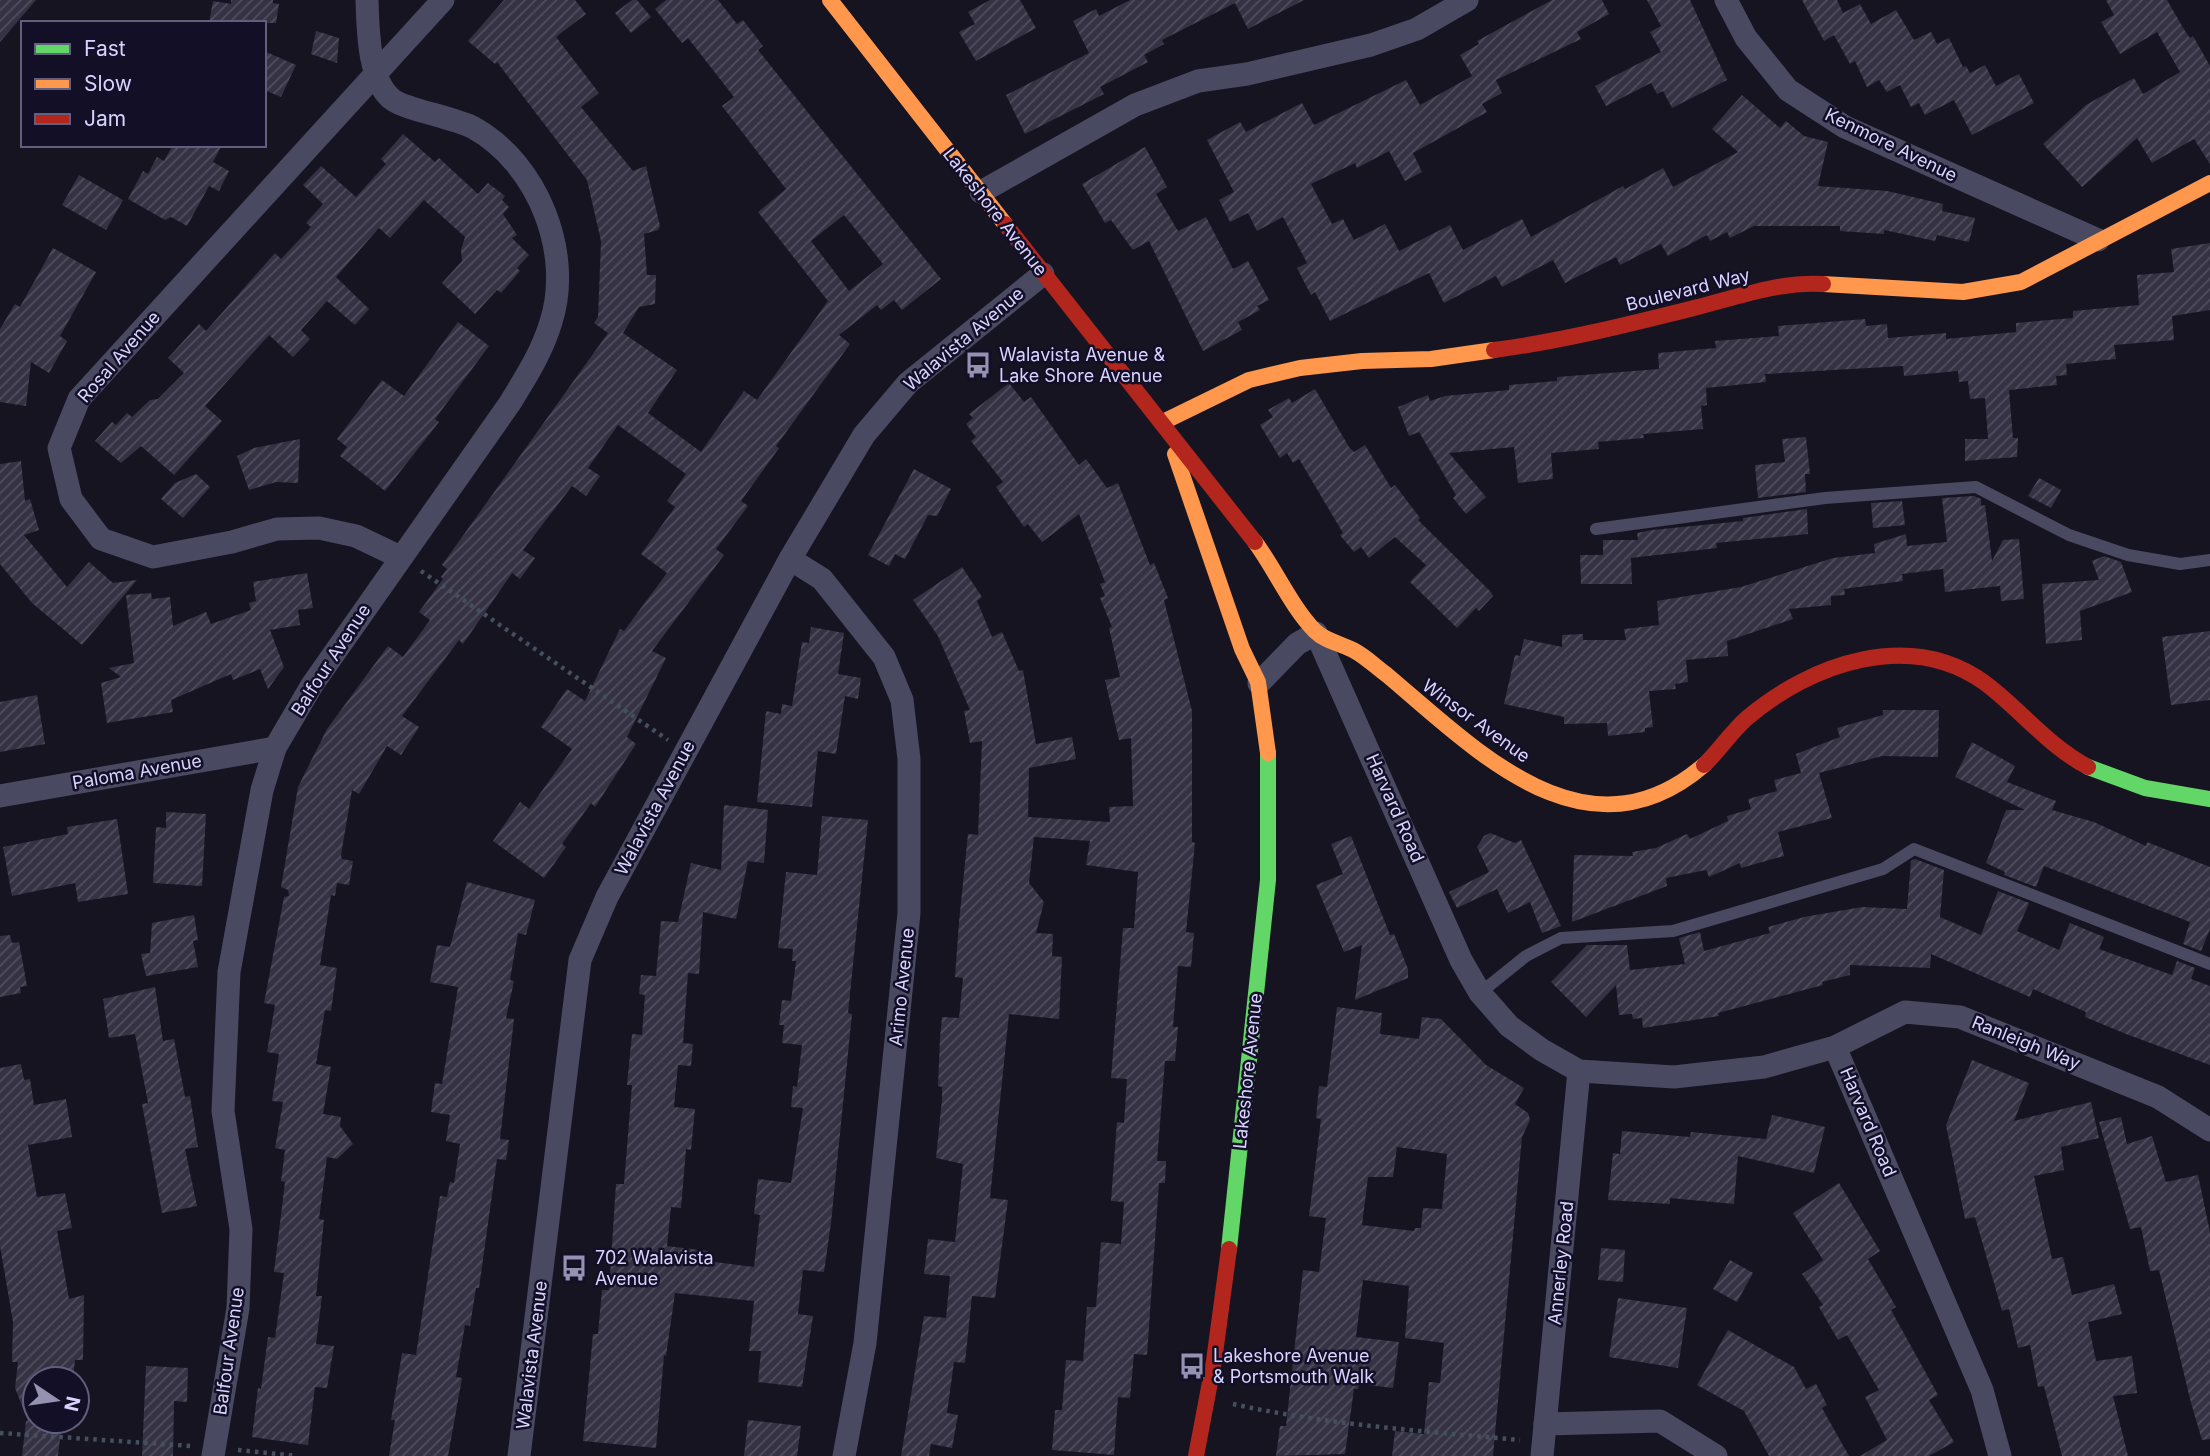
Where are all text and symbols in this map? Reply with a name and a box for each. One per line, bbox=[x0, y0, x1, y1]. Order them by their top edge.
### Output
legend bbox=[21, 21, 266, 147]
text: Fast bbox=[84, 36, 126, 61]
text: Slow bbox=[84, 71, 132, 96]
street label: Kenmore Avenue bbox=[1822, 103, 1961, 186]
text: Jam bbox=[84, 106, 126, 131]
street label: Lakeshore Avenue bbox=[939, 144, 1052, 280]
street label: Boulevard Way bbox=[1624, 264, 1752, 315]
street label: Walavista Avenue bbox=[900, 283, 1028, 395]
street label: Rosal Avenue bbox=[73, 307, 164, 407]
place label: Walavista Avenue & Lake Shore Avenue bbox=[999, 344, 1166, 386]
bus stop icon: Walavista Avenue & Lake Shore Avenue bbox=[963, 350, 993, 380]
street label: Balfour Avenue bbox=[287, 600, 374, 719]
street label: Winsor Avenue bbox=[1418, 674, 1534, 767]
street label: Walavista Avenue bbox=[610, 737, 699, 879]
street label: Paloma Avenue bbox=[71, 750, 203, 793]
street label: Harvard Road bbox=[1362, 750, 1429, 865]
street label: Arimo Avenue bbox=[885, 927, 918, 1047]
street label: Lakeshore Avenue bbox=[1229, 992, 1266, 1150]
street label: Ranleigh Way bbox=[1969, 1011, 2083, 1074]
street label: Harvard Road bbox=[1836, 1064, 1901, 1180]
street label: Annerley Road bbox=[1544, 1200, 1577, 1326]
place label: 702 Walavista Avenue bbox=[595, 1247, 714, 1289]
bus stop icon: 702 Walavista Avenue bbox=[559, 1253, 589, 1283]
street label: Walavista Avenue bbox=[512, 1279, 551, 1430]
street label: Balfour Avenue bbox=[209, 1286, 248, 1416]
place label: Lakeshore Avenue & Portsmouth Walk bbox=[1213, 1345, 1374, 1387]
bus stop icon: Lakeshore Avenue & Portsmouth Walk bbox=[1177, 1351, 1207, 1381]
north arrow bbox=[21, 1365, 91, 1435]
text: N bbox=[59, 1394, 85, 1413]

